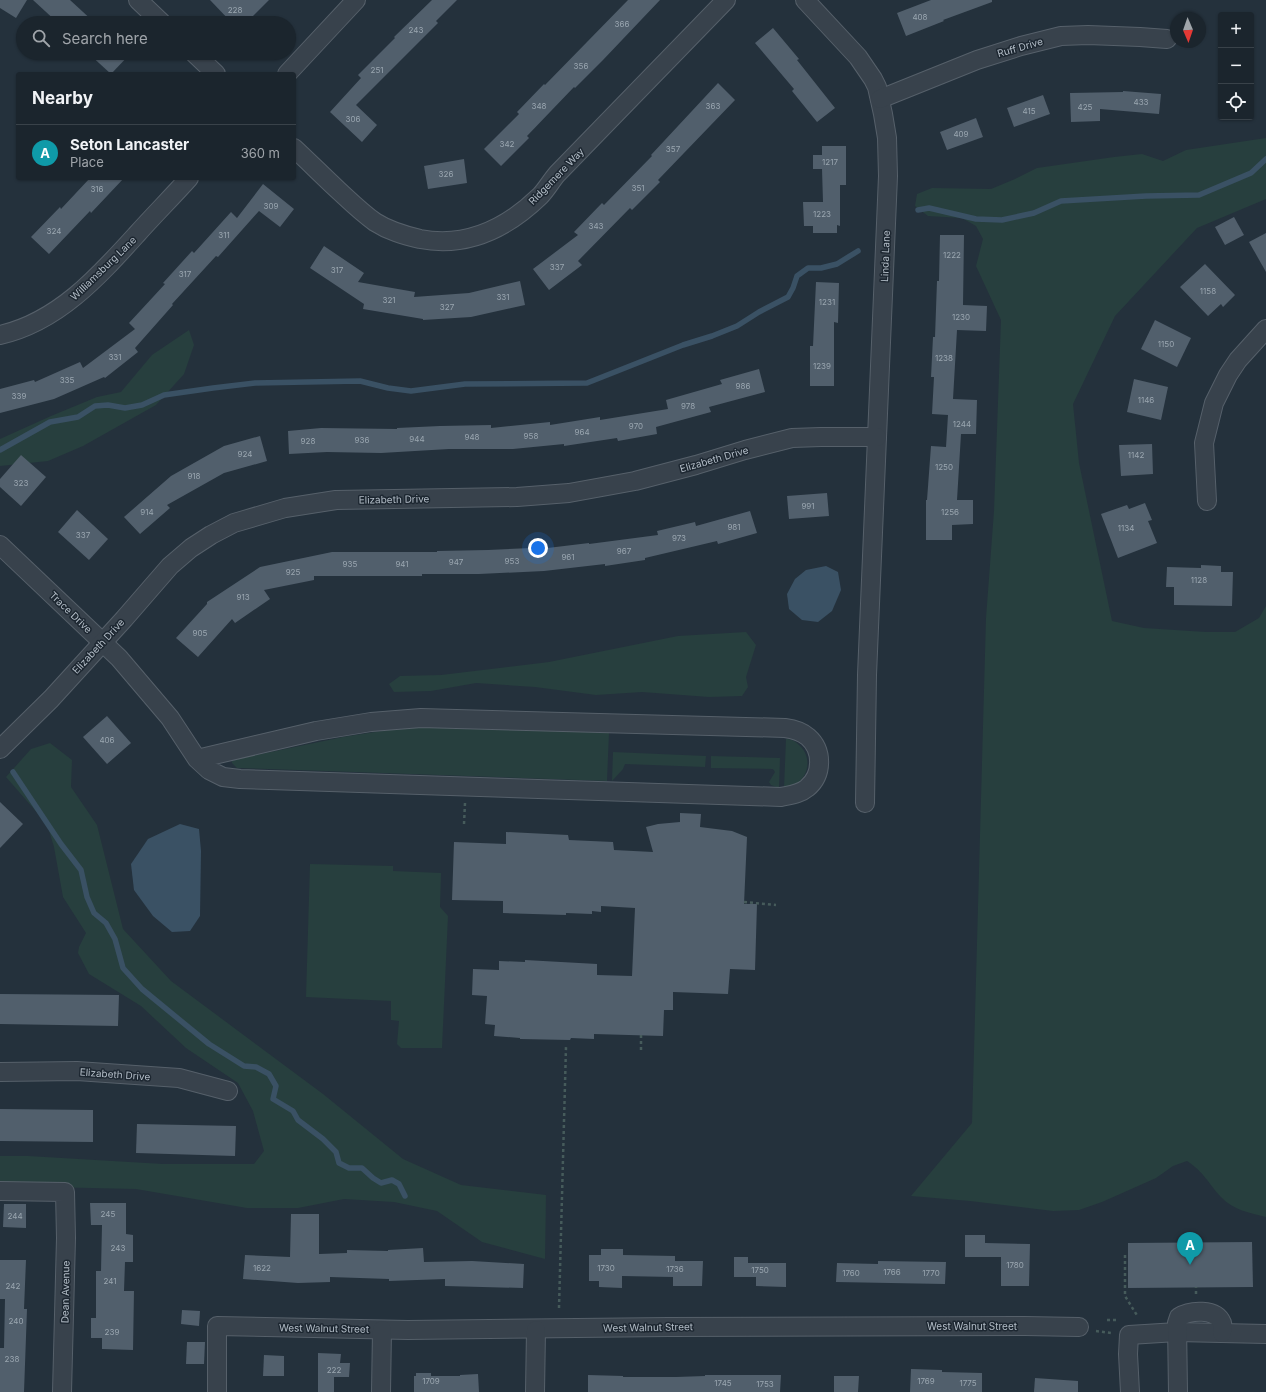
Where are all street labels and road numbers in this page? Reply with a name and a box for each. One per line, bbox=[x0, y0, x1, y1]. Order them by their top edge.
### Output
street label: Ruff Drive bbox=[996, 35, 1044, 59]
street label: Ridgemere Way bbox=[526, 145, 586, 207]
street label: Linda Lane bbox=[878, 230, 892, 282]
street label: Williamsburg Lane bbox=[68, 233, 138, 302]
street label: Elizabeth Drive bbox=[678, 443, 750, 475]
street label: Elizabeth Drive bbox=[359, 492, 430, 506]
street label: Trace Drive bbox=[47, 589, 95, 635]
street label: Elizabeth Drive bbox=[69, 616, 127, 676]
street label: Elizabeth Drive bbox=[79, 1066, 151, 1082]
street label: Dean Avenue bbox=[58, 1260, 72, 1323]
street label: West Walnut Street bbox=[603, 1320, 694, 1334]
street label: West Walnut Street bbox=[927, 1320, 1018, 1332]
street label: West Walnut Street bbox=[279, 1321, 370, 1335]

